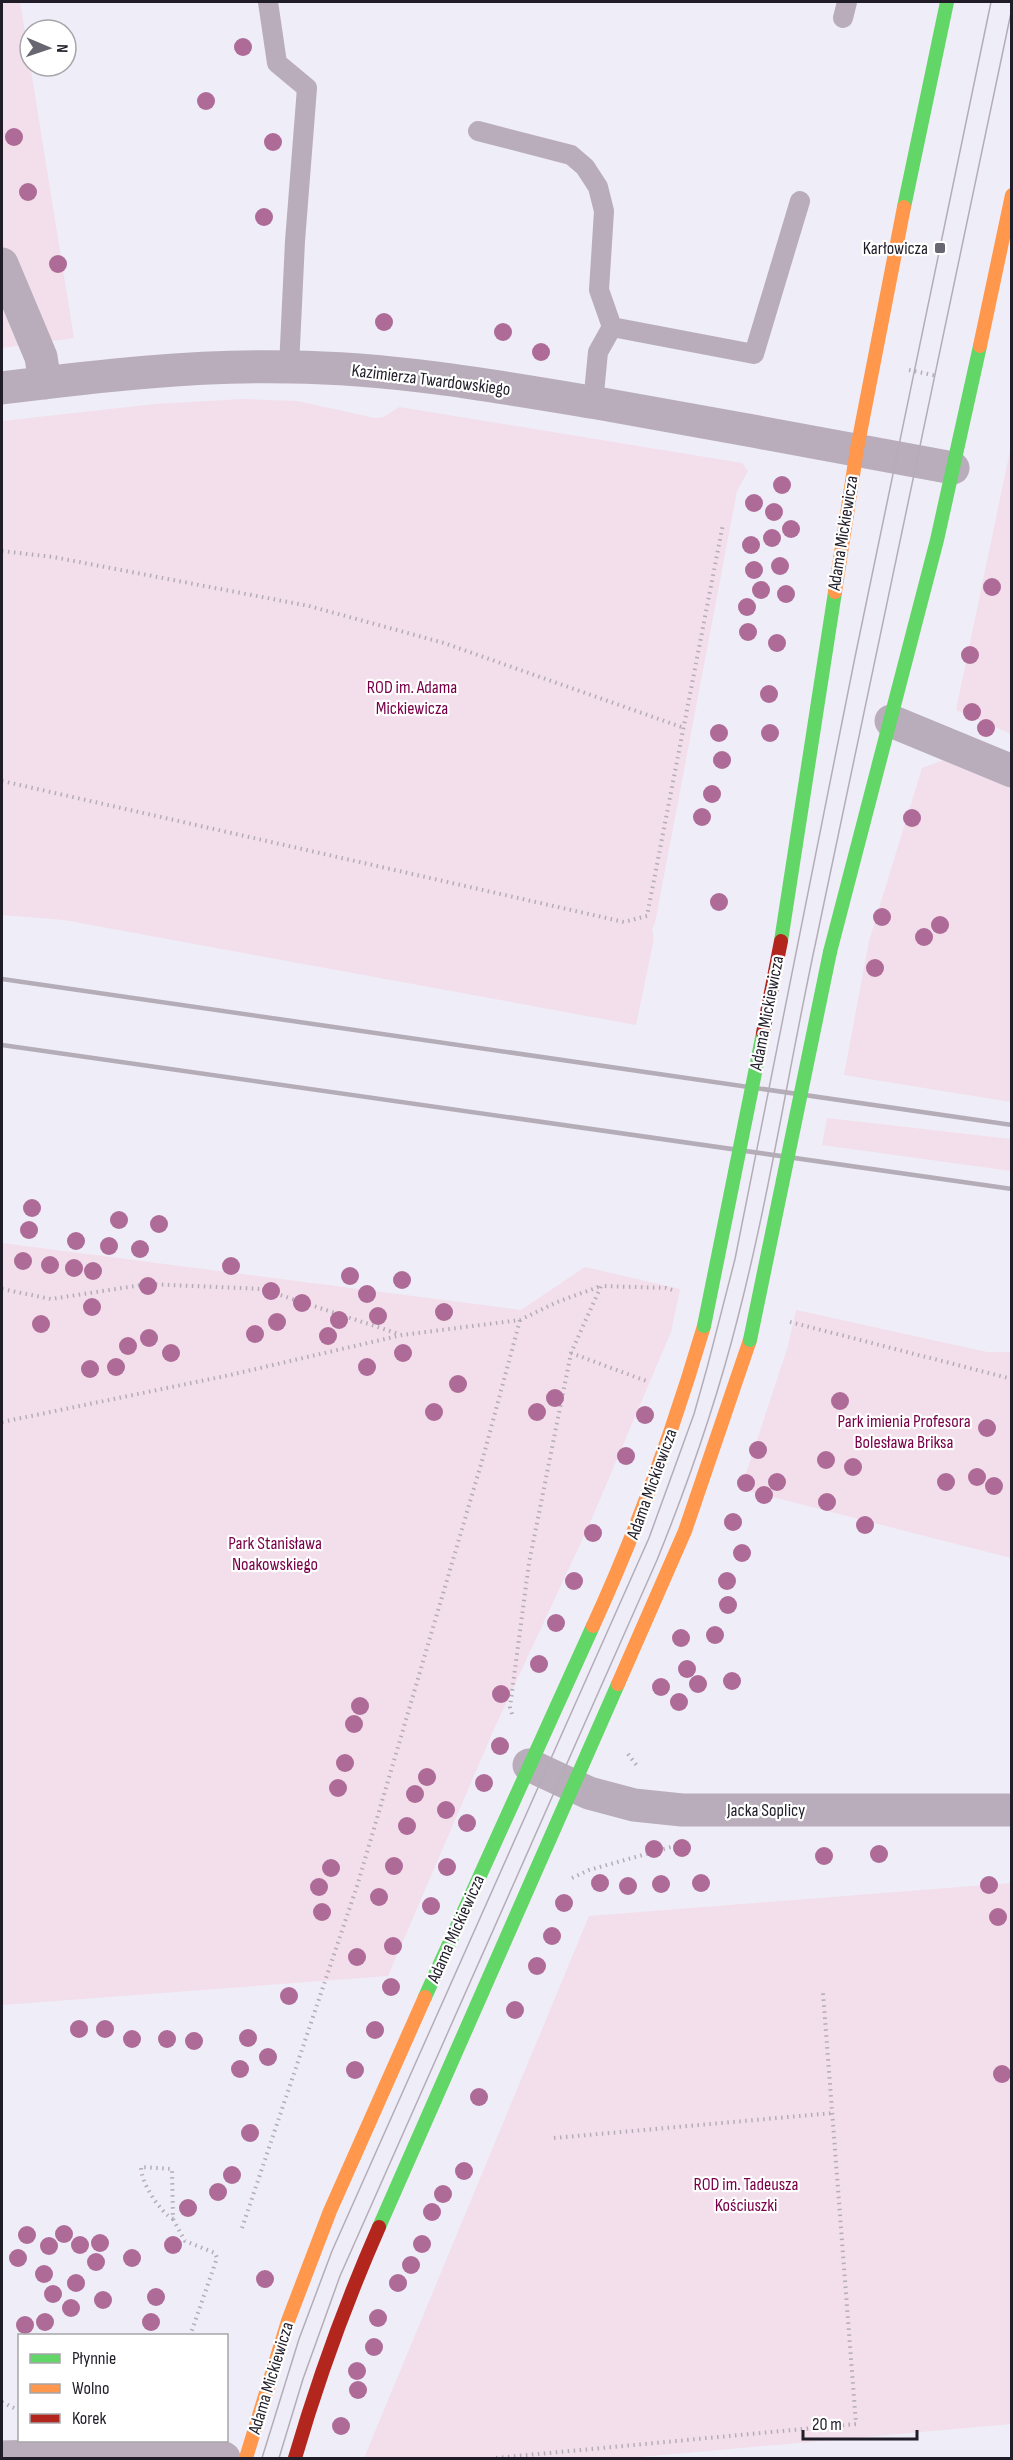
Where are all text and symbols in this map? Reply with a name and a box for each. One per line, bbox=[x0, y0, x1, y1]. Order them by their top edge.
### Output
north arrow bbox=[18, 18, 78, 78]
text: N bbox=[52, 44, 71, 53]
place label: Karłowicza bbox=[863, 238, 928, 259]
marker: Karłowicza bbox=[933, 241, 947, 255]
street label: Kazimierza Twardowskiego bbox=[350, 360, 512, 400]
street label: Adama Mickiewicza bbox=[823, 474, 862, 593]
park label: ROD im. Adama Mickiewicza bbox=[367, 677, 457, 719]
street label: Adama Mickiewicza bbox=[745, 954, 788, 1073]
park label: Park imienia Profesora Bolesława Briksa bbox=[837, 1411, 971, 1453]
street label: Adama Mickiewicza bbox=[622, 1426, 682, 1543]
park label: Park Stanisława Noakowskiego bbox=[228, 1533, 322, 1575]
street label: Jacka Soplicy bbox=[726, 1800, 805, 1821]
street label: Adama Mickiewicza bbox=[422, 1872, 489, 1987]
park label: ROD im. Tadeusza Kościuszki bbox=[694, 2174, 799, 2216]
street label: Adama Mickiewicza bbox=[244, 2319, 298, 2437]
legend bbox=[18, 2334, 228, 2442]
text: Płynnie bbox=[72, 2348, 116, 2369]
text: Wolno bbox=[72, 2378, 109, 2399]
scale bar bbox=[803, 2403, 917, 2441]
text: Korek bbox=[72, 2408, 106, 2429]
text: 20 m bbox=[812, 2414, 842, 2435]

